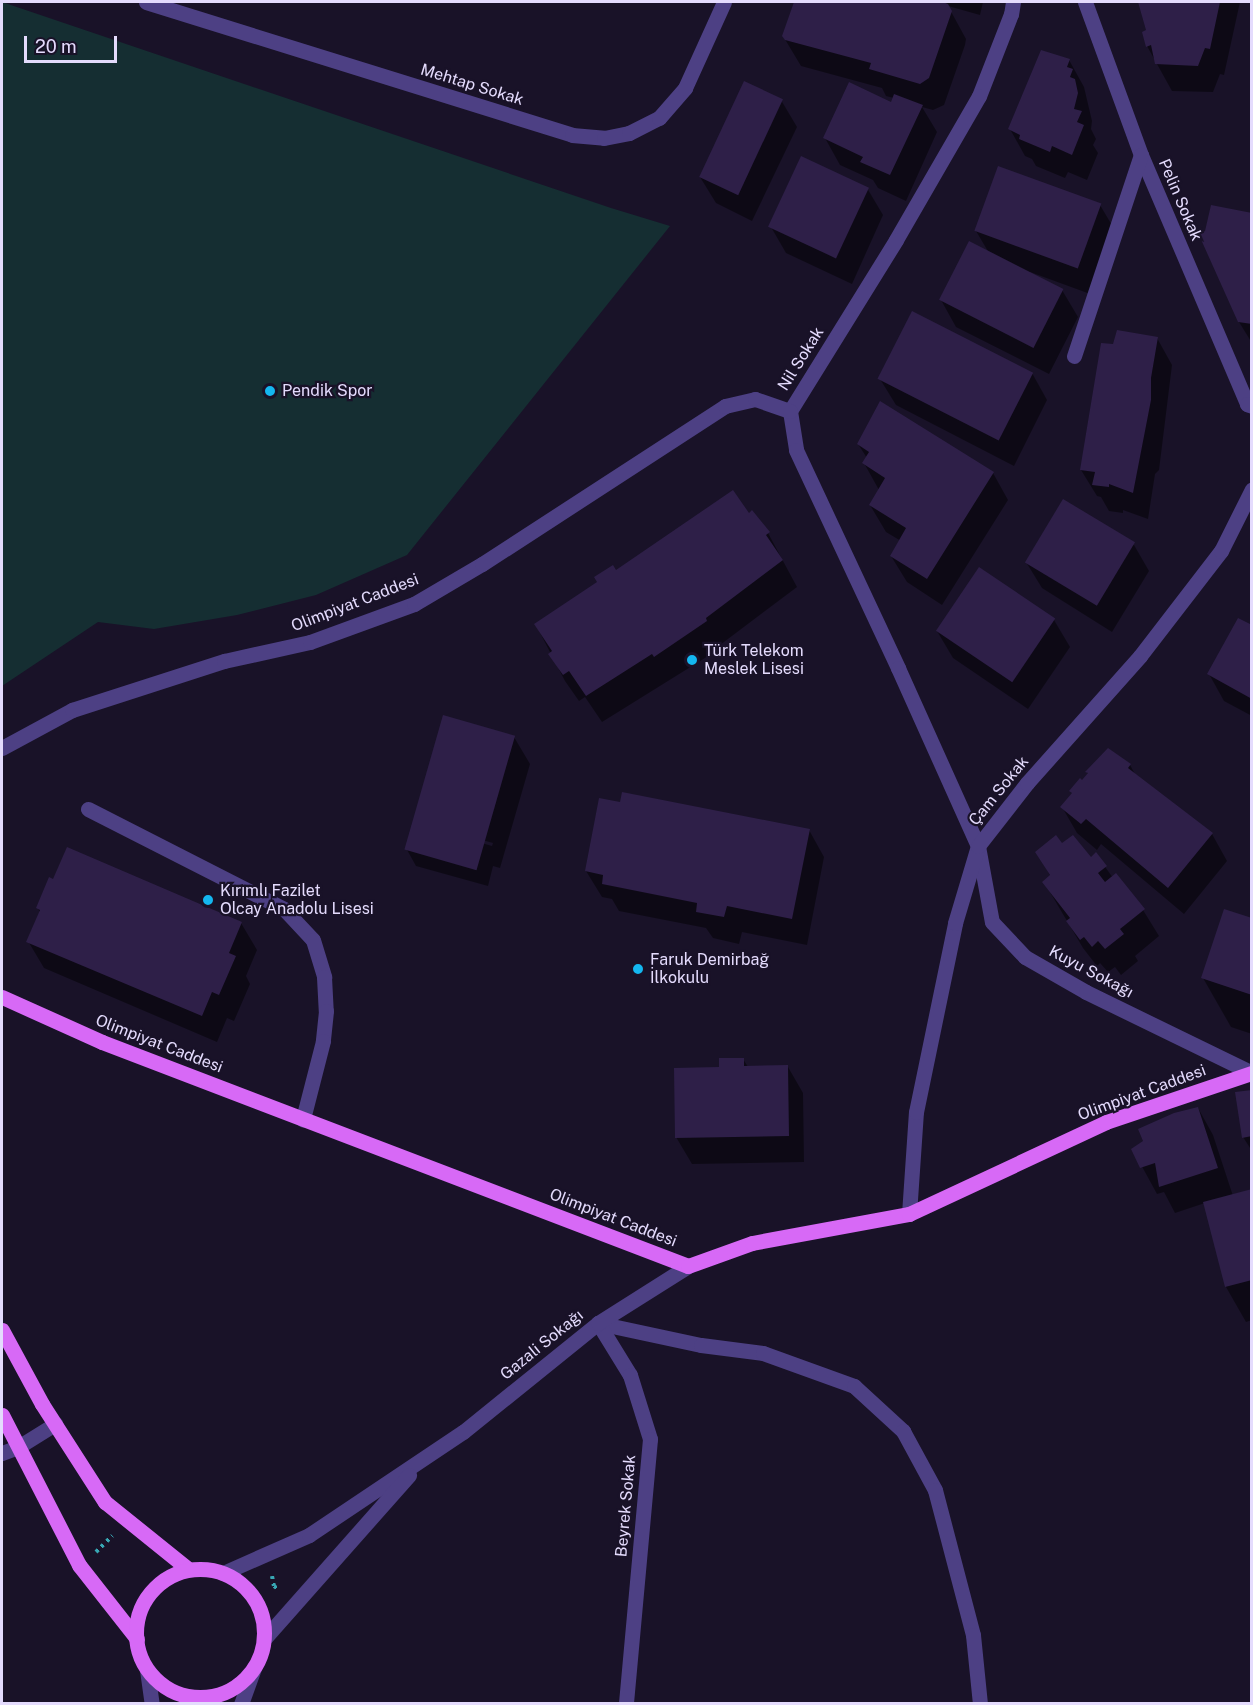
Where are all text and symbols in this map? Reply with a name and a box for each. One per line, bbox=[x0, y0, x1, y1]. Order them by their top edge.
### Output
scale bar bbox=[27, 24, 120, 62]
text: 20 m bbox=[35, 36, 77, 57]
street label: Mehtap Sokak bbox=[418, 60, 526, 110]
street label: Pelin Sokak bbox=[1154, 156, 1206, 244]
street label: Nil Sokak bbox=[774, 324, 828, 394]
place label: Pendik Spor bbox=[282, 381, 372, 401]
marker: Pendik Spor bbox=[263, 384, 277, 398]
street label: Olimpiyat Caddesi bbox=[289, 570, 421, 636]
place label: Türk Telekom Meslek Lisesi bbox=[704, 641, 804, 679]
marker: Türk Telekom Meslek Lisesi bbox=[685, 653, 699, 667]
street label: Çam Sokak bbox=[965, 752, 1033, 830]
place label: Kırımlı Fazilet Olcay Anadolu Lisesi bbox=[220, 881, 374, 919]
marker: Kırımlı Fazilet Olcay Anadolu Lisesi bbox=[201, 893, 215, 907]
street label: Kuyu Sokağı bbox=[1046, 942, 1136, 1002]
place label: Faruk Demirbağ İlkokulu bbox=[650, 950, 769, 988]
marker: Faruk Demirbağ İlkokulu bbox=[631, 962, 645, 976]
street label: Olimpiyat Caddesi bbox=[93, 1011, 225, 1077]
street label: Olimpiyat Caddesi bbox=[1075, 1061, 1209, 1125]
street label: Olimpiyat Caddesi bbox=[547, 1185, 679, 1251]
street label: Gazali Sokağı bbox=[497, 1306, 587, 1384]
street label: Beyrek Sokak bbox=[612, 1454, 640, 1558]

